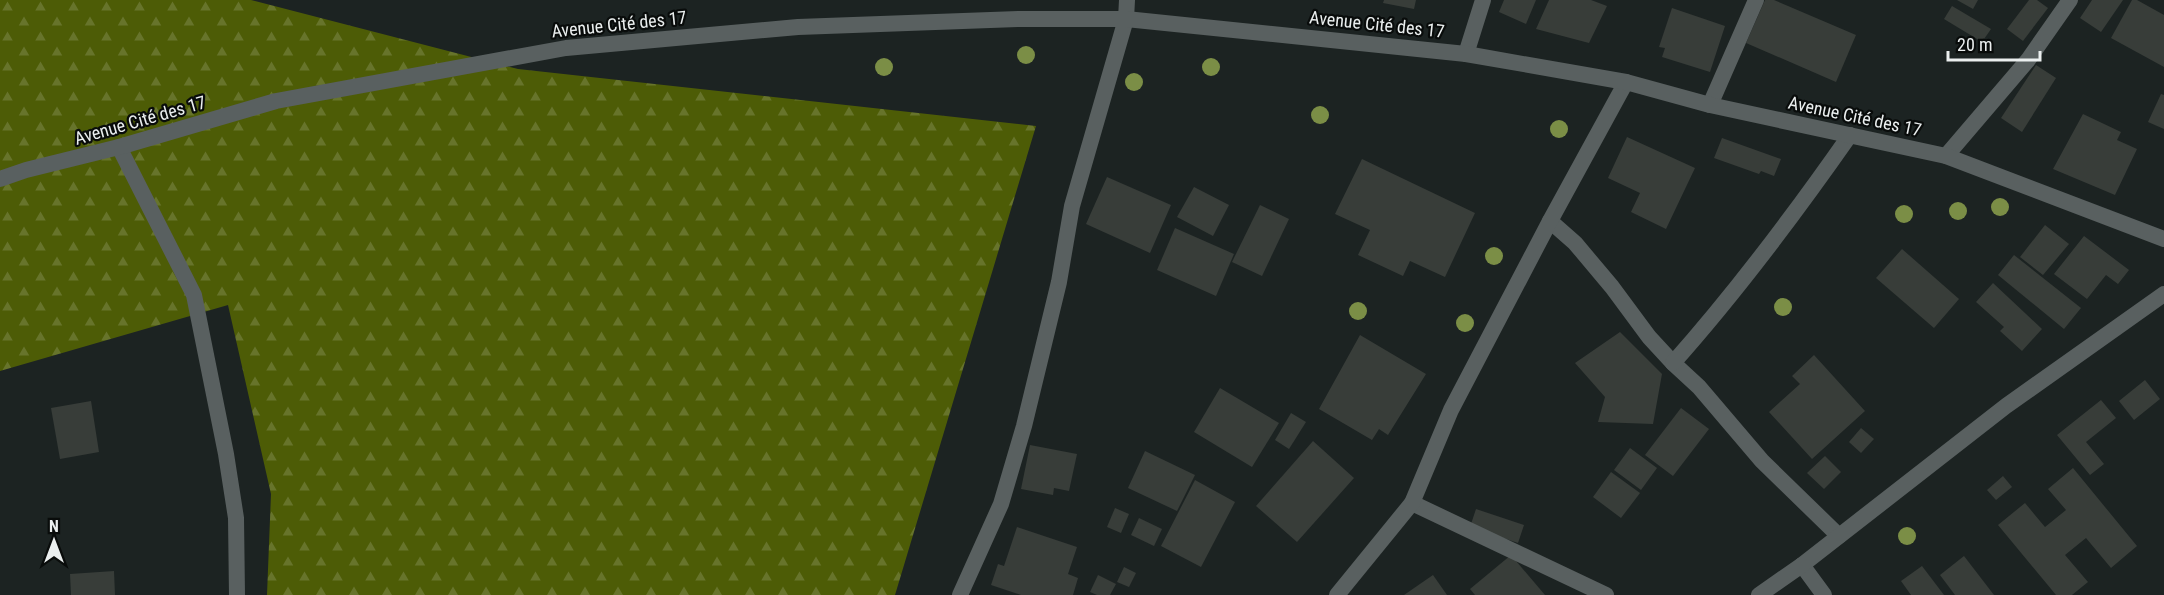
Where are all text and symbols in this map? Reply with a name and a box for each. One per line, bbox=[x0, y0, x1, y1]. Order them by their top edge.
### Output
street label: Avenue Cité des 17 bbox=[550, 6, 688, 42]
street label: Avenue Cité des 17 bbox=[1308, 6, 1446, 42]
scale bar bbox=[1948, 24, 2040, 62]
text: 20 m bbox=[1957, 34, 1992, 55]
street label: Avenue Cité des 17 bbox=[72, 91, 208, 149]
street label: Avenue Cité des 17 bbox=[1786, 92, 1924, 140]
north arrow bbox=[24, 511, 84, 571]
text: N bbox=[49, 517, 59, 536]

